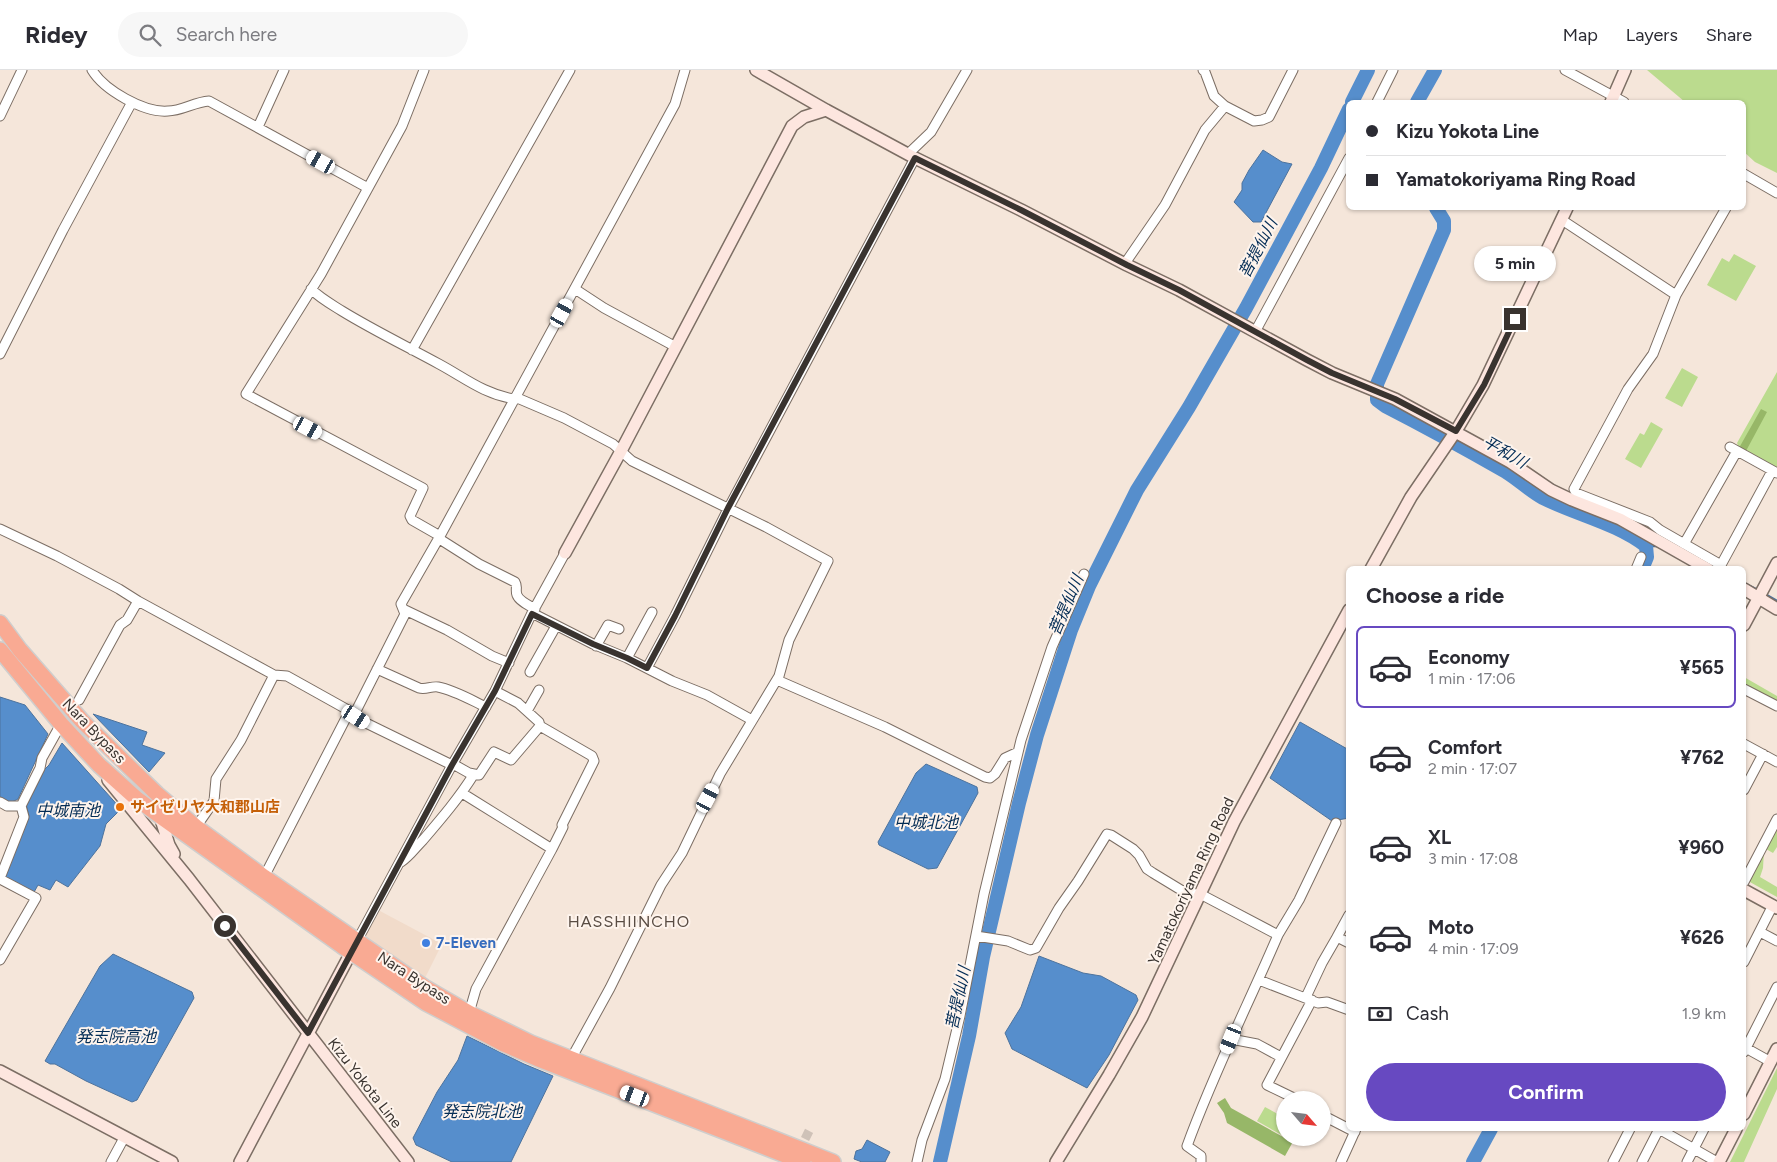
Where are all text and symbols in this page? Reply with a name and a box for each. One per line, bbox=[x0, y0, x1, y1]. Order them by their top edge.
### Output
search box bbox=[118, 12, 468, 57]
text: Ridey bbox=[25, 20, 88, 49]
icon: search bbox=[136, 21, 164, 49]
text: Search here bbox=[176, 23, 277, 46]
text: Map bbox=[1563, 24, 1598, 46]
text: Layers bbox=[1626, 24, 1678, 46]
text: Share bbox=[1706, 24, 1752, 46]
text: Kizu Yokota Line bbox=[1396, 120, 1539, 143]
car bbox=[304, 148, 337, 176]
text: Yamatokoriyama Ring Road bbox=[1396, 168, 1636, 191]
water label: 菩提仙川 bbox=[1235, 213, 1282, 281]
callout: 5 min bbox=[1474, 246, 1556, 282]
text: 5 min bbox=[1495, 254, 1535, 273]
car bbox=[548, 296, 575, 330]
route end bbox=[1504, 308, 1526, 330]
car bbox=[291, 414, 324, 442]
water label: 平和川 bbox=[1479, 432, 1532, 473]
water label: 菩提仙川 bbox=[1045, 570, 1088, 638]
text: Choose a ride bbox=[1366, 582, 1504, 609]
icon: car bbox=[1368, 645, 1413, 690]
text: Economy bbox=[1428, 646, 1510, 669]
text: ¥565 bbox=[1680, 656, 1724, 679]
text: 1 min · 17:06 bbox=[1428, 669, 1515, 688]
street label: Nara Bypass bbox=[59, 695, 129, 767]
car bbox=[339, 703, 372, 731]
icon: car bbox=[1368, 735, 1413, 780]
text: Comfort bbox=[1428, 736, 1503, 759]
text: ¥762 bbox=[1680, 746, 1724, 769]
text: 2 min · 17:07 bbox=[1428, 759, 1517, 778]
car bbox=[694, 781, 721, 815]
street label: Yamatokoriyama Ring Road bbox=[1144, 794, 1238, 968]
place label: サイゼリヤ大和郡山店 bbox=[130, 798, 280, 816]
water label: 中城南池 bbox=[36, 801, 102, 820]
marker: サイゼリヤ大和郡山店 bbox=[114, 801, 126, 813]
water label: 中城北池 bbox=[894, 813, 960, 832]
icon: car bbox=[1368, 825, 1413, 870]
text: XL bbox=[1428, 826, 1451, 849]
text: ¥960 bbox=[1678, 836, 1724, 859]
text: 3 min · 17:08 bbox=[1428, 849, 1518, 868]
district label: HASSHIINCHO bbox=[568, 912, 690, 931]
route start bbox=[214, 915, 236, 937]
icon: car bbox=[1368, 915, 1413, 960]
text: Moto bbox=[1428, 916, 1474, 939]
text: ¥626 bbox=[1680, 926, 1724, 949]
place label: 7-Eleven bbox=[436, 934, 496, 952]
marker: 7-Eleven bbox=[420, 937, 432, 949]
text: 4 min · 17:09 bbox=[1428, 939, 1519, 958]
street label: Nara Bypass bbox=[374, 948, 454, 1008]
water label: 菩提仙川 bbox=[942, 963, 974, 1031]
icon: cash bbox=[1366, 1000, 1394, 1028]
text: Cash bbox=[1406, 1002, 1449, 1025]
text: 1.9 km bbox=[1682, 1004, 1726, 1023]
car bbox=[1218, 1022, 1243, 1056]
water label: 発志院高池 bbox=[76, 1027, 158, 1046]
street label: Kizu Yokota Line bbox=[324, 1034, 406, 1132]
button: Confirm bbox=[1366, 1063, 1726, 1121]
car bbox=[618, 1084, 651, 1108]
north arrow bbox=[1276, 1091, 1331, 1146]
map controls bbox=[1276, 1091, 1331, 1146]
water label: 発志院北池 bbox=[442, 1102, 524, 1121]

